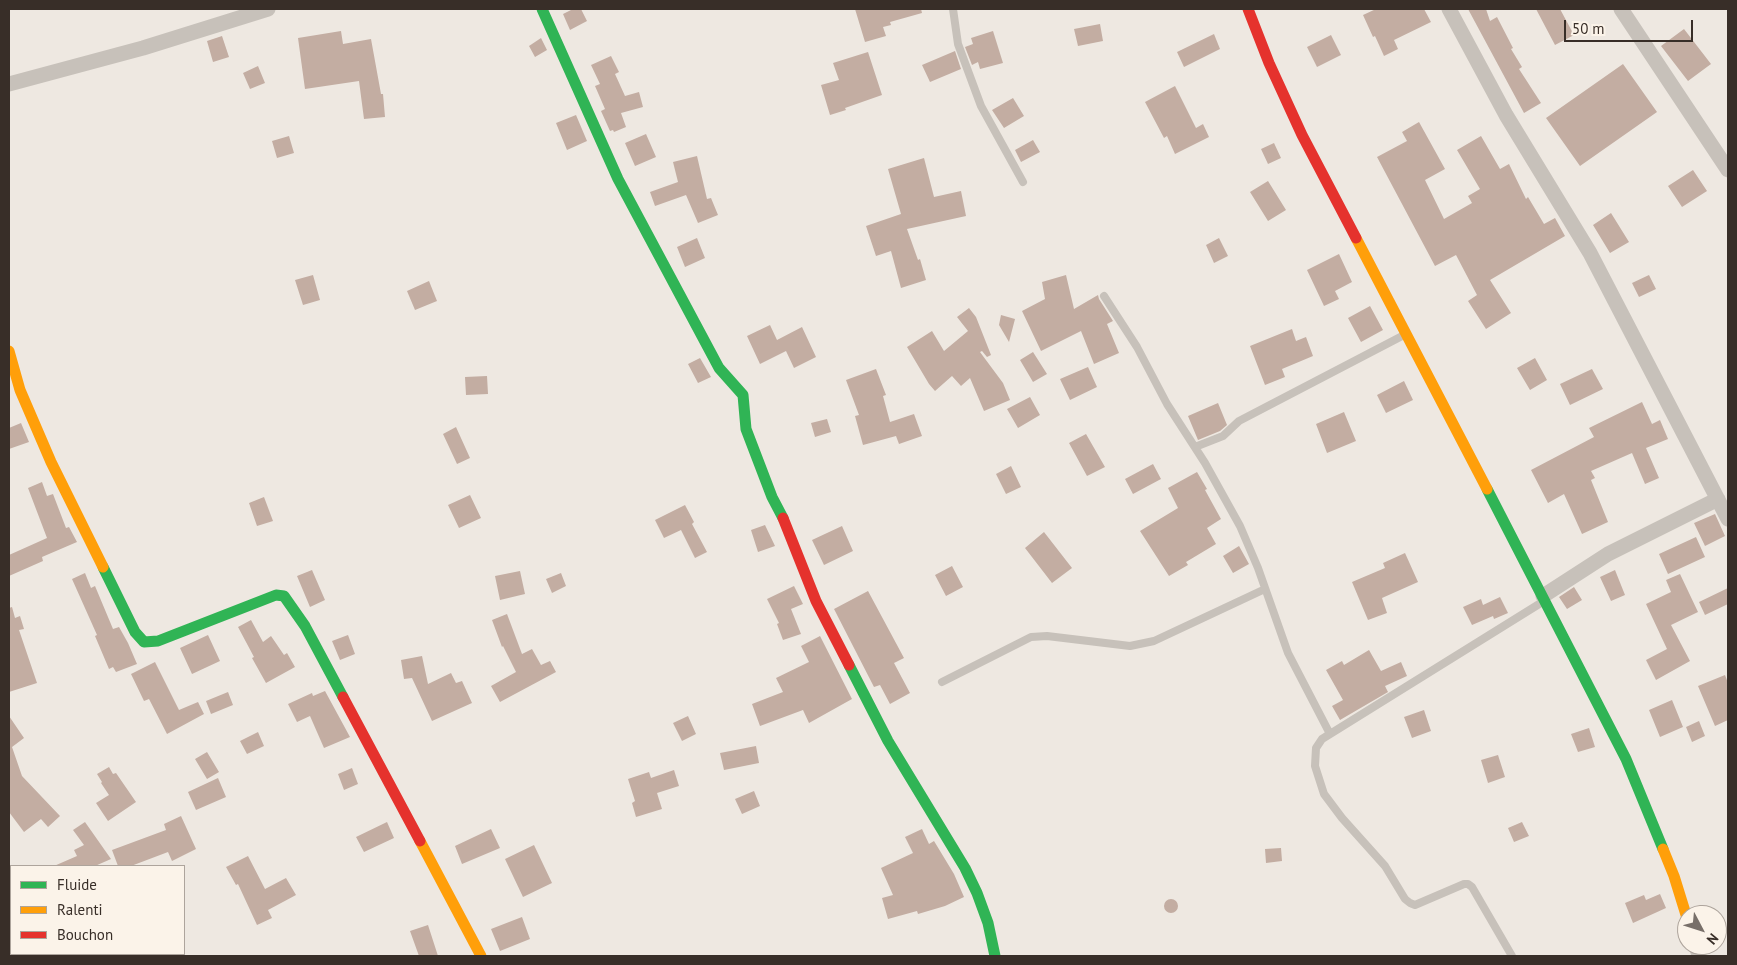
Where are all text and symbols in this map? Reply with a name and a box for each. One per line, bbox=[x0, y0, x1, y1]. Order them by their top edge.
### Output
scale bar bbox=[1567, 10, 1696, 42]
text: 50 m bbox=[1572, 19, 1605, 38]
legend bbox=[10, 865, 185, 955]
text: Fluide bbox=[57, 875, 97, 894]
text: Ralenti bbox=[57, 900, 103, 919]
north arrow bbox=[1677, 905, 1727, 955]
text: Bouchon bbox=[57, 925, 113, 944]
text: N bbox=[1703, 930, 1723, 948]

